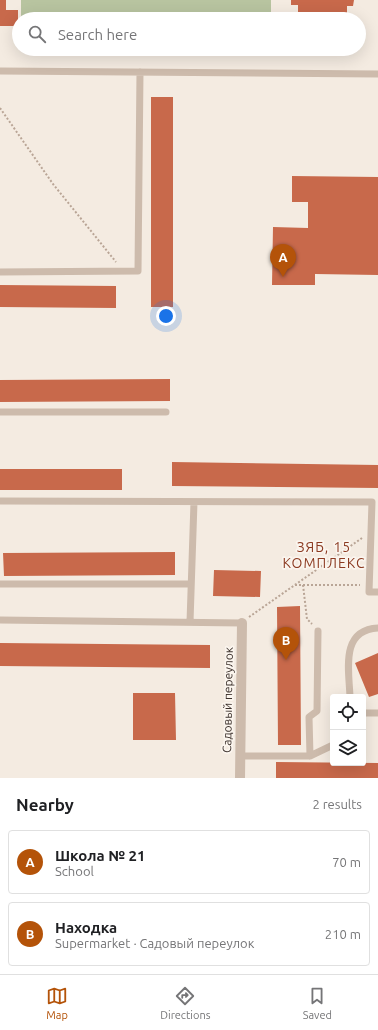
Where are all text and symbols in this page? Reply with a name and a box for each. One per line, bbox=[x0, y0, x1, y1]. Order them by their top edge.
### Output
search box bbox=[12, 12, 366, 56]
icon: search bbox=[26, 23, 48, 45]
text: Search here bbox=[58, 26, 137, 43]
pin: A bbox=[270, 244, 296, 277]
your location bbox=[156, 306, 176, 326]
district label: ЗЯБ, 15 КОМПЛЕКС bbox=[282, 539, 366, 571]
pin: B bbox=[273, 627, 299, 660]
street label: Садовый переулок bbox=[220, 647, 235, 753]
map controls bbox=[330, 694, 366, 766]
button: locate bbox=[330, 694, 366, 730]
button: layers bbox=[330, 730, 366, 766]
text: Nearby bbox=[16, 795, 74, 814]
text: 2 results bbox=[312, 797, 362, 811]
text: Школа № 21 bbox=[55, 847, 145, 864]
text: A bbox=[25, 855, 35, 869]
text: 70 m bbox=[332, 855, 361, 869]
text: School bbox=[55, 864, 94, 878]
text: Находка bbox=[55, 919, 117, 936]
text: B bbox=[26, 927, 34, 941]
text: 210 m bbox=[325, 927, 361, 941]
text: Supermarket · Садовый переулок bbox=[55, 936, 254, 950]
tab: Map bbox=[46, 985, 68, 1021]
tab: Directions bbox=[160, 985, 210, 1021]
tab: Saved bbox=[303, 985, 332, 1021]

